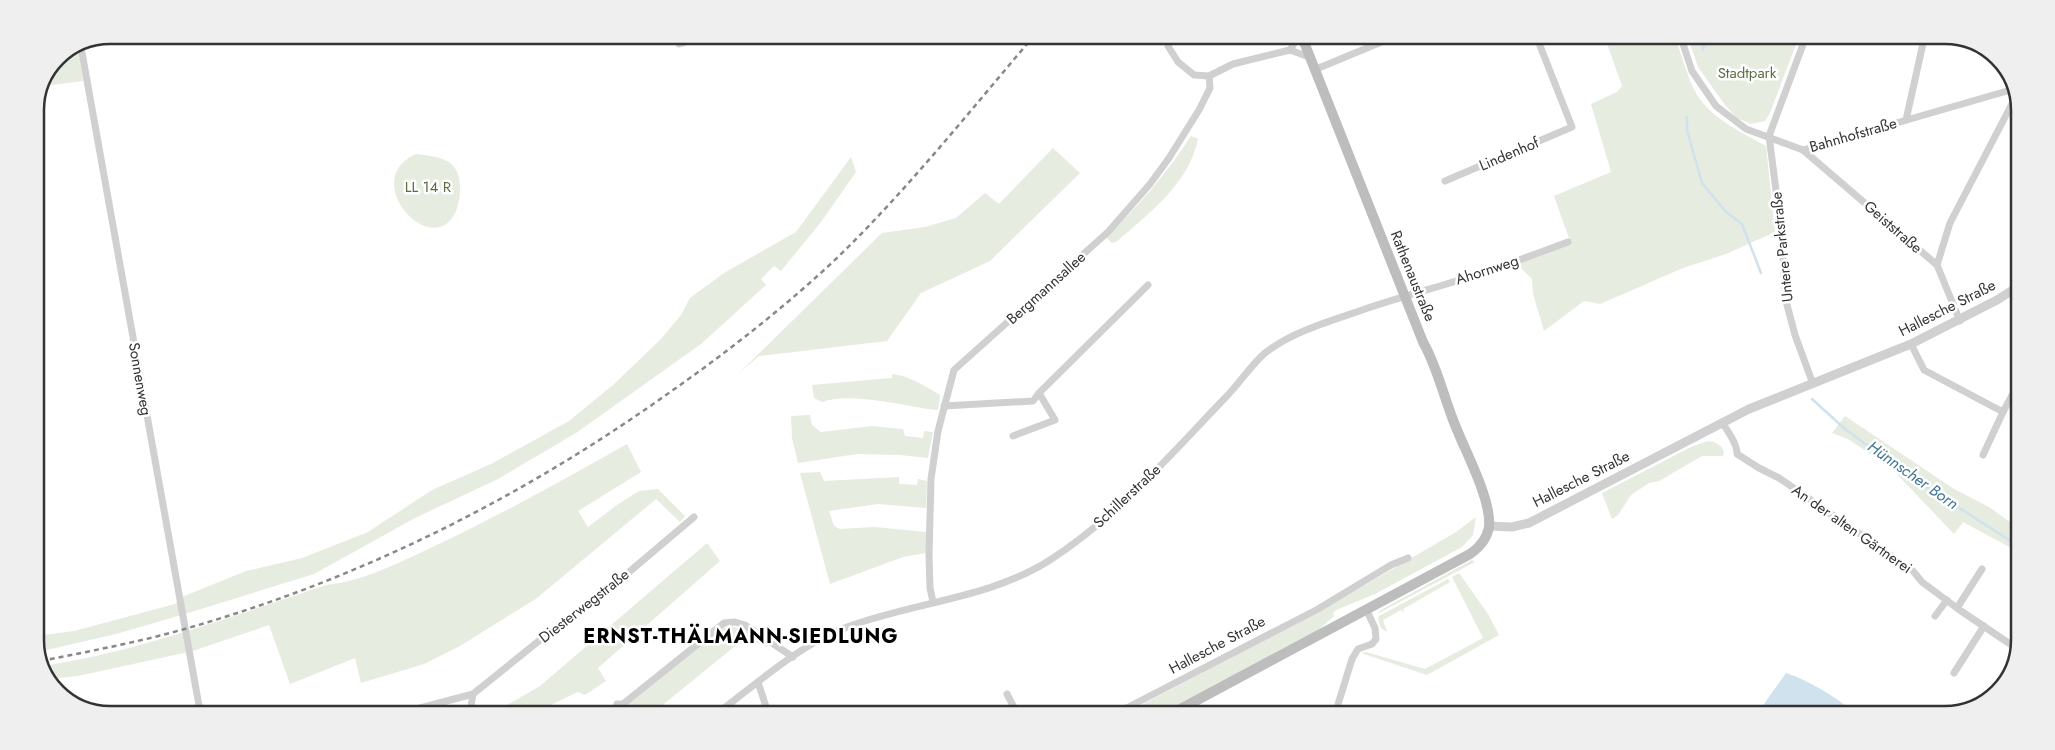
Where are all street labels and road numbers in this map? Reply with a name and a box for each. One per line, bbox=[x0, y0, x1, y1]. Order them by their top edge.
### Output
street label: Bahnhofstraße bbox=[1807, 112, 1899, 158]
street label: Lindenhof bbox=[1476, 131, 1543, 176]
street label: Untere Parkstraße bbox=[1765, 191, 1799, 303]
street label: Geiststraße bbox=[1859, 195, 1927, 259]
street label: Rathenaustraße bbox=[1385, 227, 1441, 325]
street label: Bergmannsallee bbox=[1002, 246, 1091, 330]
street label: Ahornweg bbox=[1453, 249, 1521, 291]
street label: Hallesche Straße bbox=[1895, 274, 2000, 342]
street label: Sonnenweg bbox=[123, 341, 157, 417]
street label: Hallesche Straße bbox=[1529, 445, 1634, 513]
street label: Schillerstraße bbox=[1088, 459, 1166, 533]
street label: An der alten Gärtnerei bbox=[1787, 479, 1917, 579]
street label: Diesterwegstraße bbox=[534, 564, 634, 648]
street label: Hallesche Straße bbox=[1165, 610, 1269, 680]

